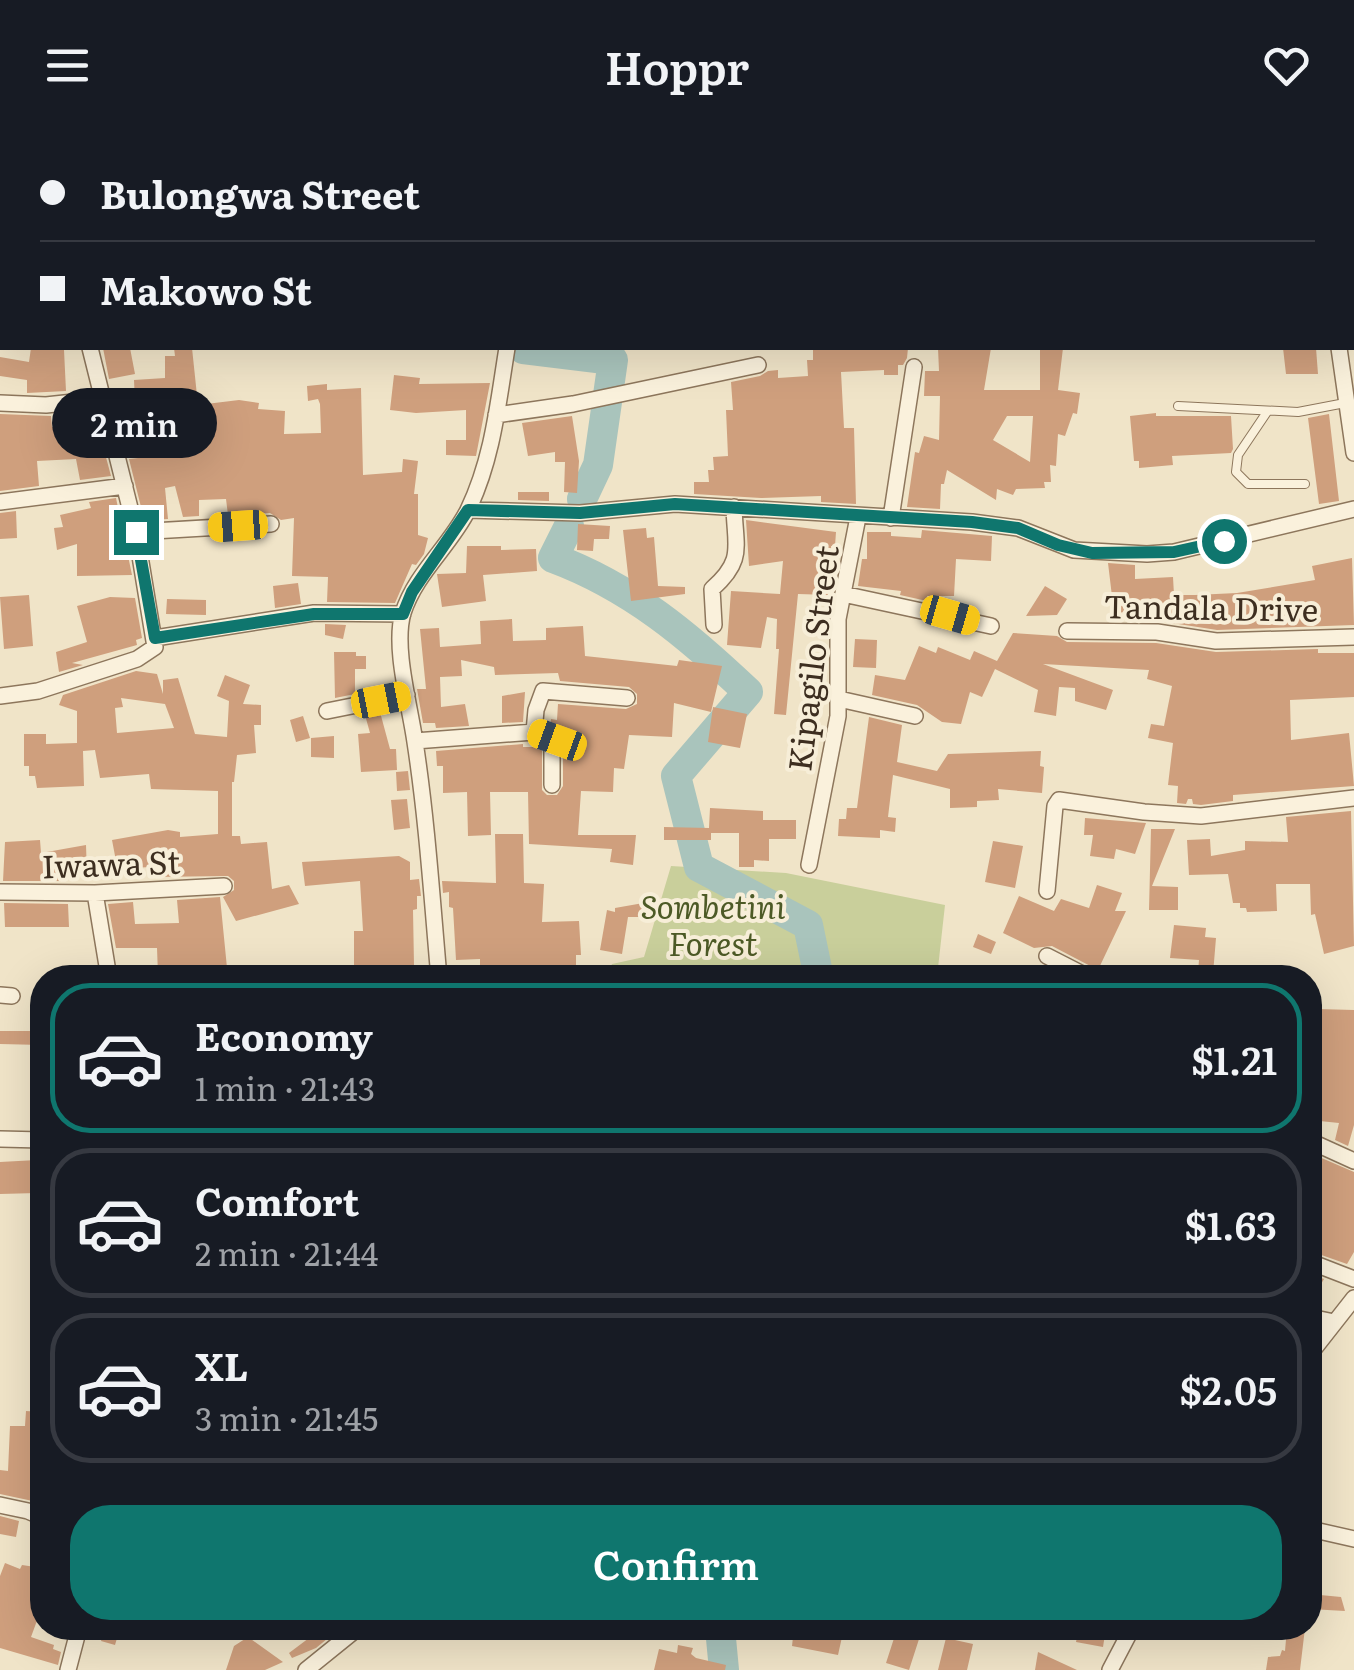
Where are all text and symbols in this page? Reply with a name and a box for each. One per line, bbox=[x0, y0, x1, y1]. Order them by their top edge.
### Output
text: Hoppr bbox=[605, 32, 749, 99]
icon: menu bbox=[40, 38, 95, 93]
icon: heart bbox=[1259, 38, 1314, 93]
text: Bulongwa Street bbox=[100, 164, 420, 221]
text: Makowo St bbox=[100, 260, 312, 317]
callout: 2 min bbox=[54, 387, 218, 457]
text: 2 min bbox=[91, 399, 178, 447]
car bbox=[207, 509, 269, 543]
route end bbox=[114, 510, 159, 555]
route start bbox=[1202, 519, 1247, 564]
street label: Kipagilo Street bbox=[773, 542, 849, 774]
street label: Tandala Drive bbox=[1103, 580, 1319, 632]
car bbox=[917, 592, 983, 638]
car bbox=[349, 680, 413, 720]
car bbox=[524, 716, 590, 764]
street label: Iwawa St bbox=[41, 836, 181, 888]
park label: Sombetini Forest bbox=[641, 881, 786, 966]
text: Economy bbox=[195, 1006, 373, 1063]
icon: car bbox=[75, 1013, 165, 1103]
text: $1.21 bbox=[1191, 1030, 1277, 1087]
text: 1 min · 21:43 bbox=[195, 1063, 375, 1111]
text: Comfort bbox=[195, 1171, 359, 1228]
icon: car bbox=[75, 1178, 165, 1268]
text: $1.63 bbox=[1184, 1195, 1277, 1252]
text: 2 min · 21:44 bbox=[195, 1228, 379, 1276]
text: XL bbox=[195, 1336, 248, 1393]
icon: car bbox=[75, 1343, 165, 1433]
text: $2.05 bbox=[1180, 1360, 1277, 1417]
text: 3 min · 21:45 bbox=[195, 1393, 378, 1441]
button: Confirm bbox=[70, 1505, 1282, 1620]

